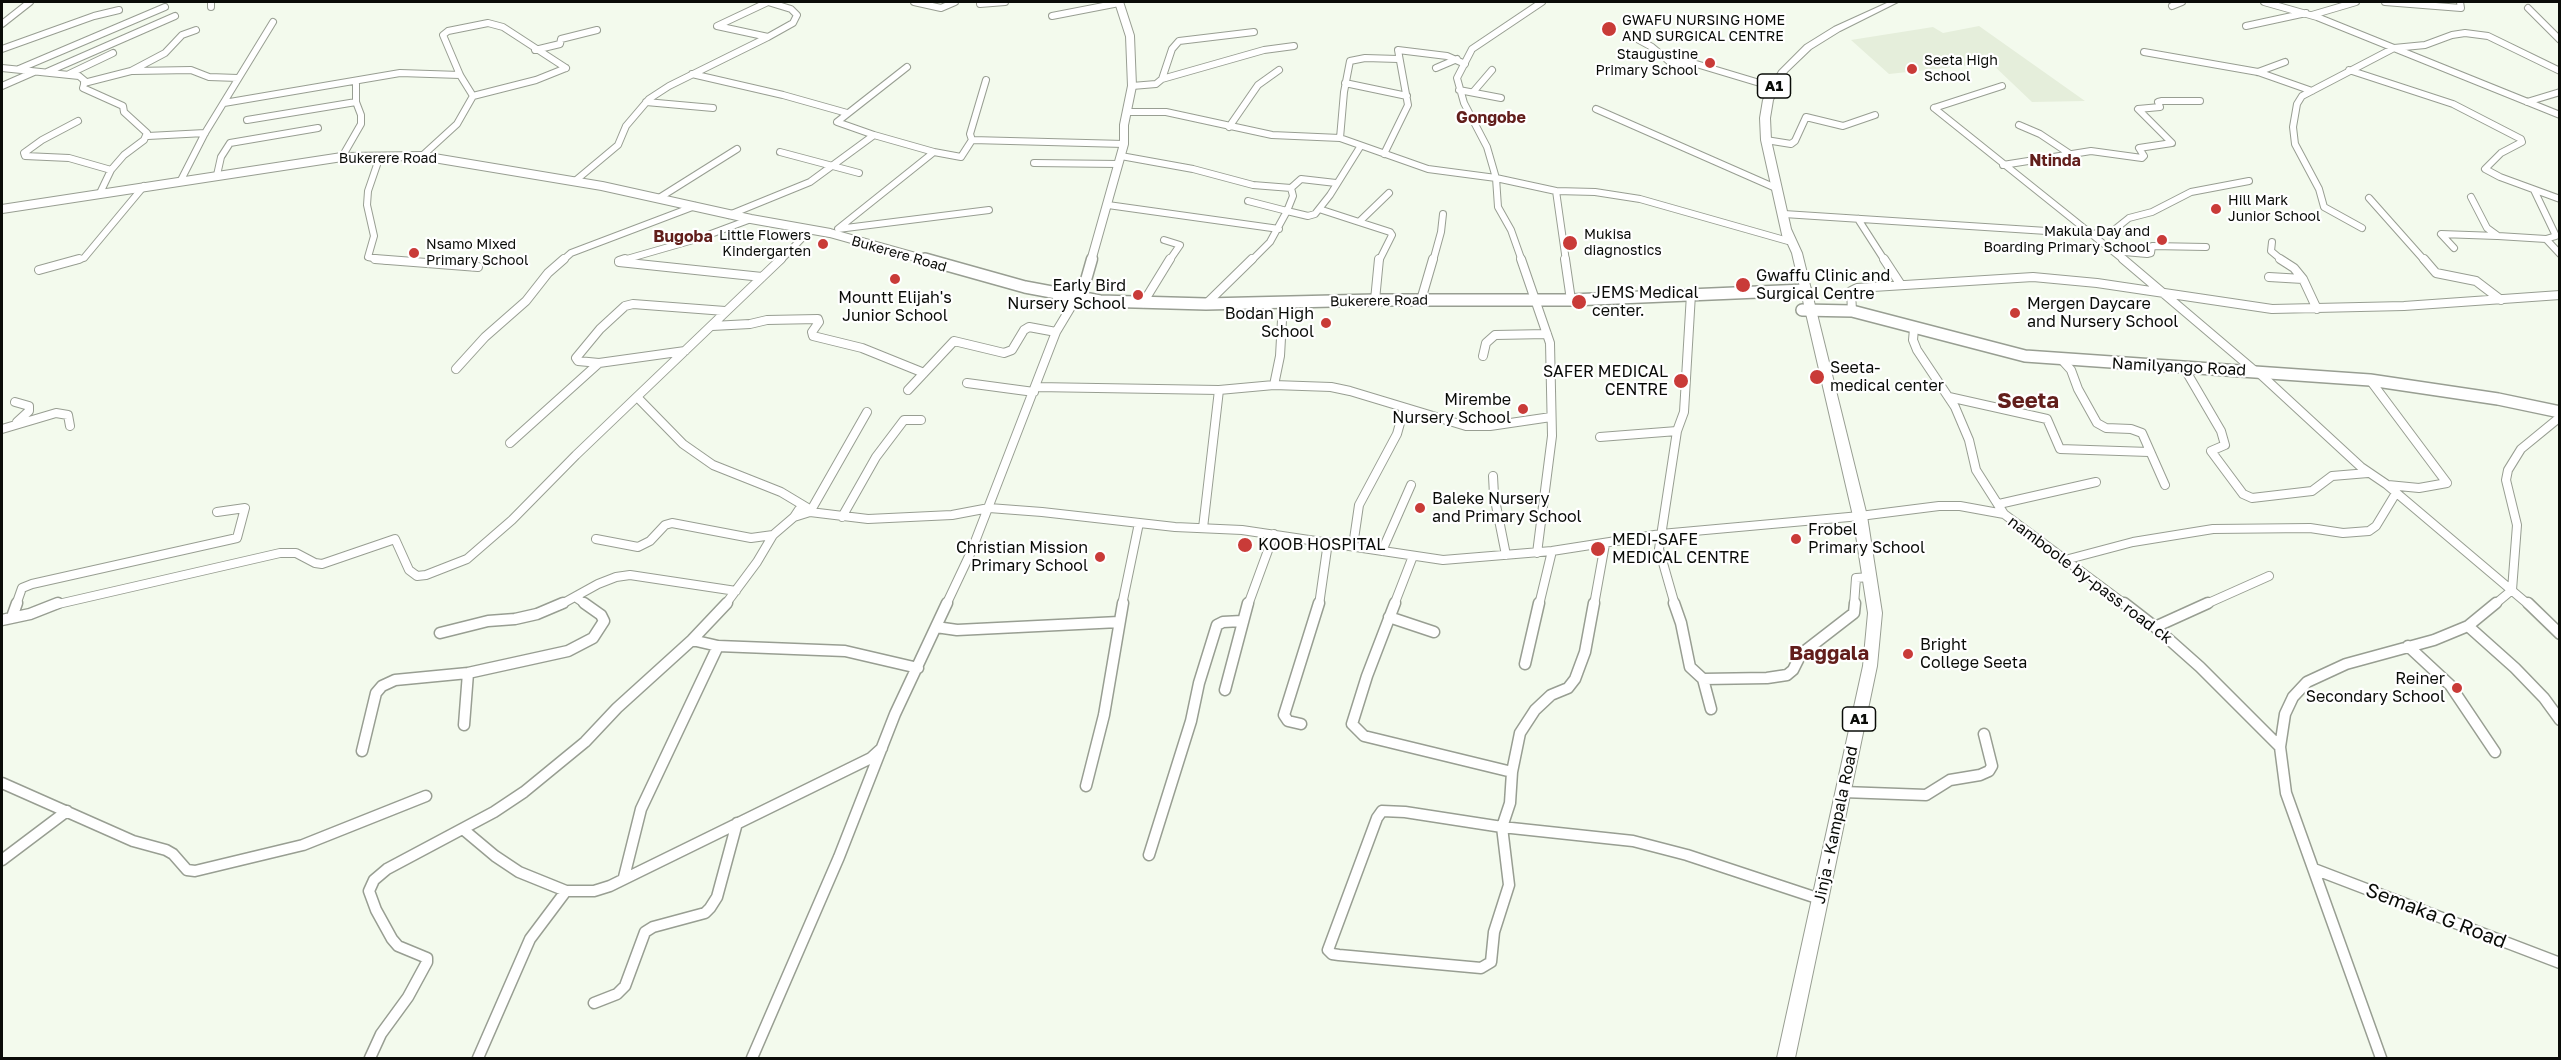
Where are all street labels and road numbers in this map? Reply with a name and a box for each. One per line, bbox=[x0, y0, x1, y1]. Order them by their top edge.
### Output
road number: A1 bbox=[1758, 74, 1790, 98]
street label: Bukerere Road bbox=[339, 151, 437, 167]
street label: Bukerere Road bbox=[849, 232, 949, 276]
street label: Bukerere Road bbox=[1330, 292, 1428, 310]
street label: Namilyango Road bbox=[2111, 354, 2247, 380]
street label: namboole by-pass road ck bbox=[2004, 512, 2176, 648]
road number: A1 bbox=[1842, 707, 1876, 731]
street label: Jinja - Kampala Road bbox=[1810, 744, 1862, 906]
street label: Semaka G Road bbox=[2362, 878, 2510, 954]

